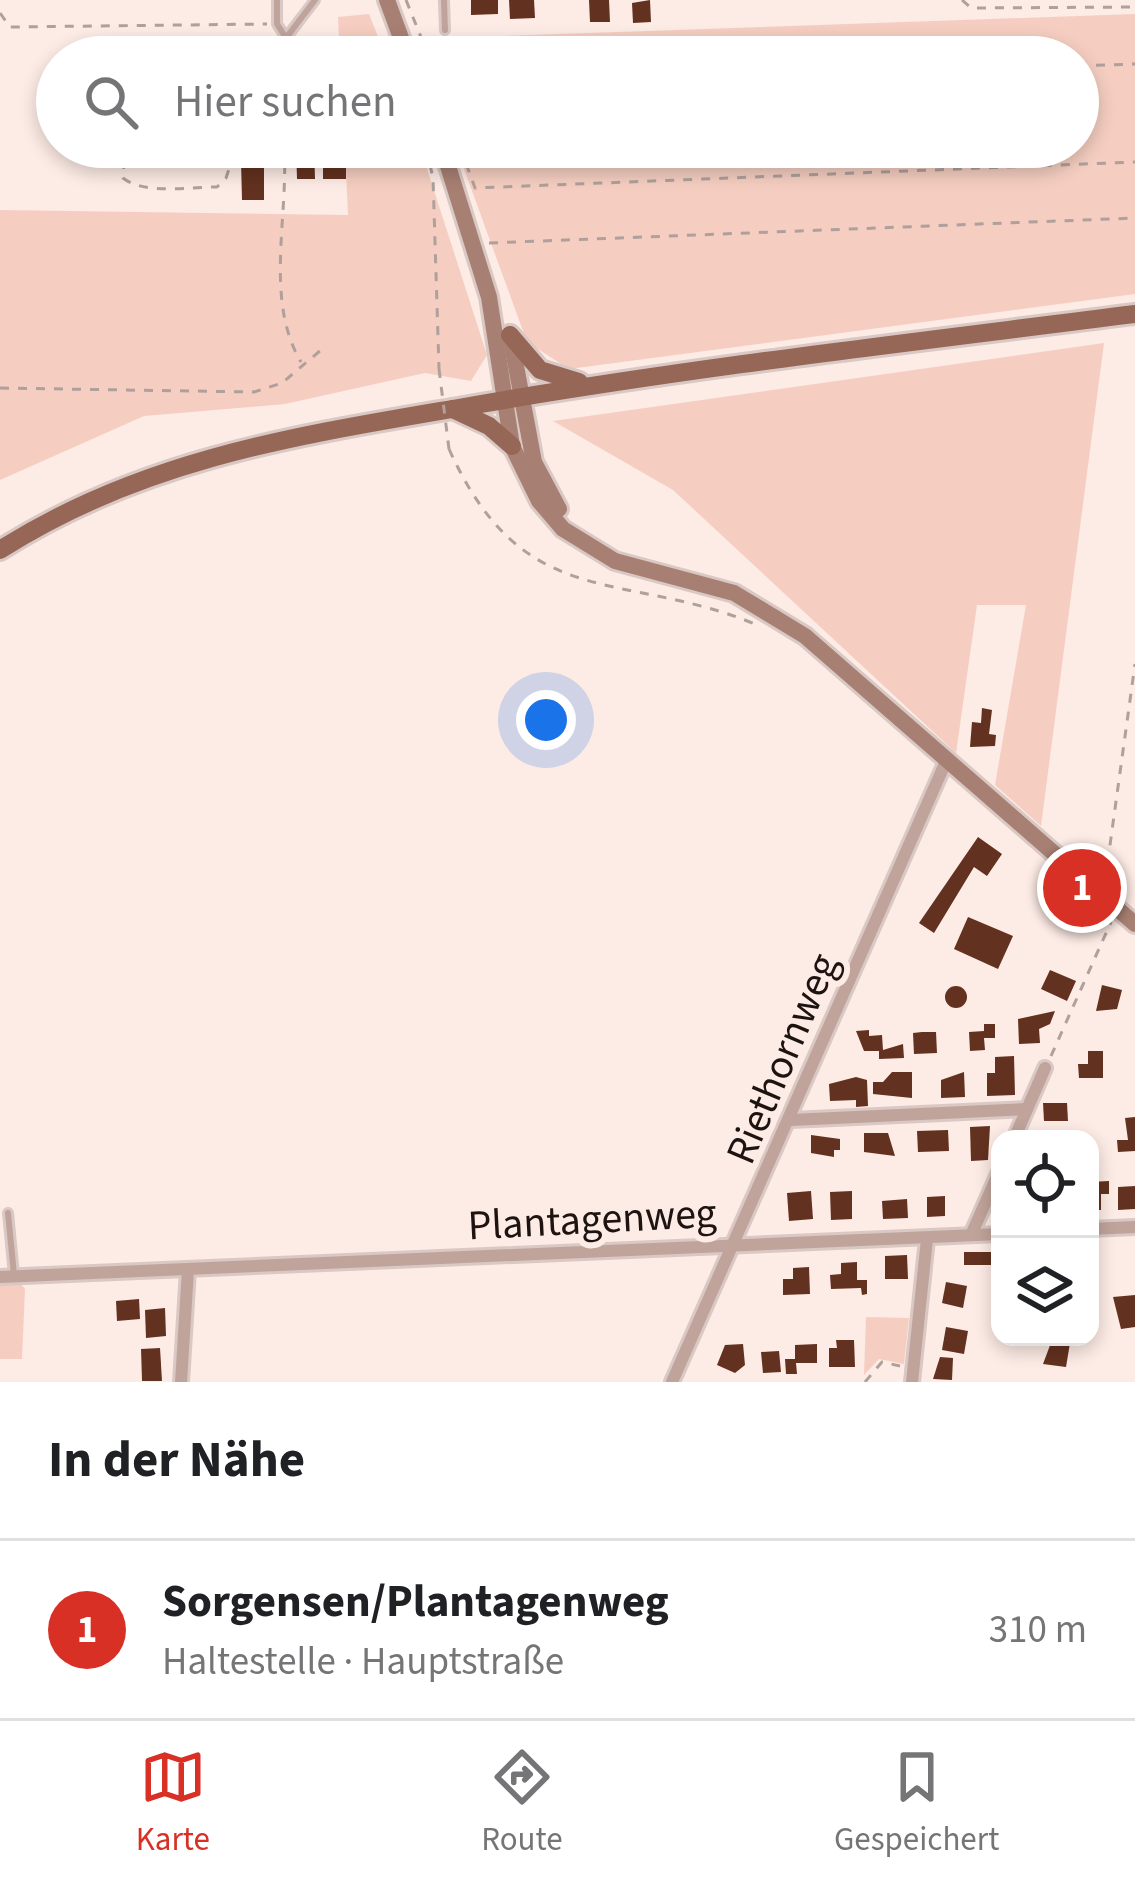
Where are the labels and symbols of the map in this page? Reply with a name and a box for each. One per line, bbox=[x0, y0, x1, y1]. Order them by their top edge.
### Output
your location bbox=[516, 690, 576, 750]
pin: 1 bbox=[1043, 843, 1121, 933]
street label: Riethornweg bbox=[712, 944, 854, 1173]
street label: Plantagenweg bbox=[466, 1184, 718, 1256]

